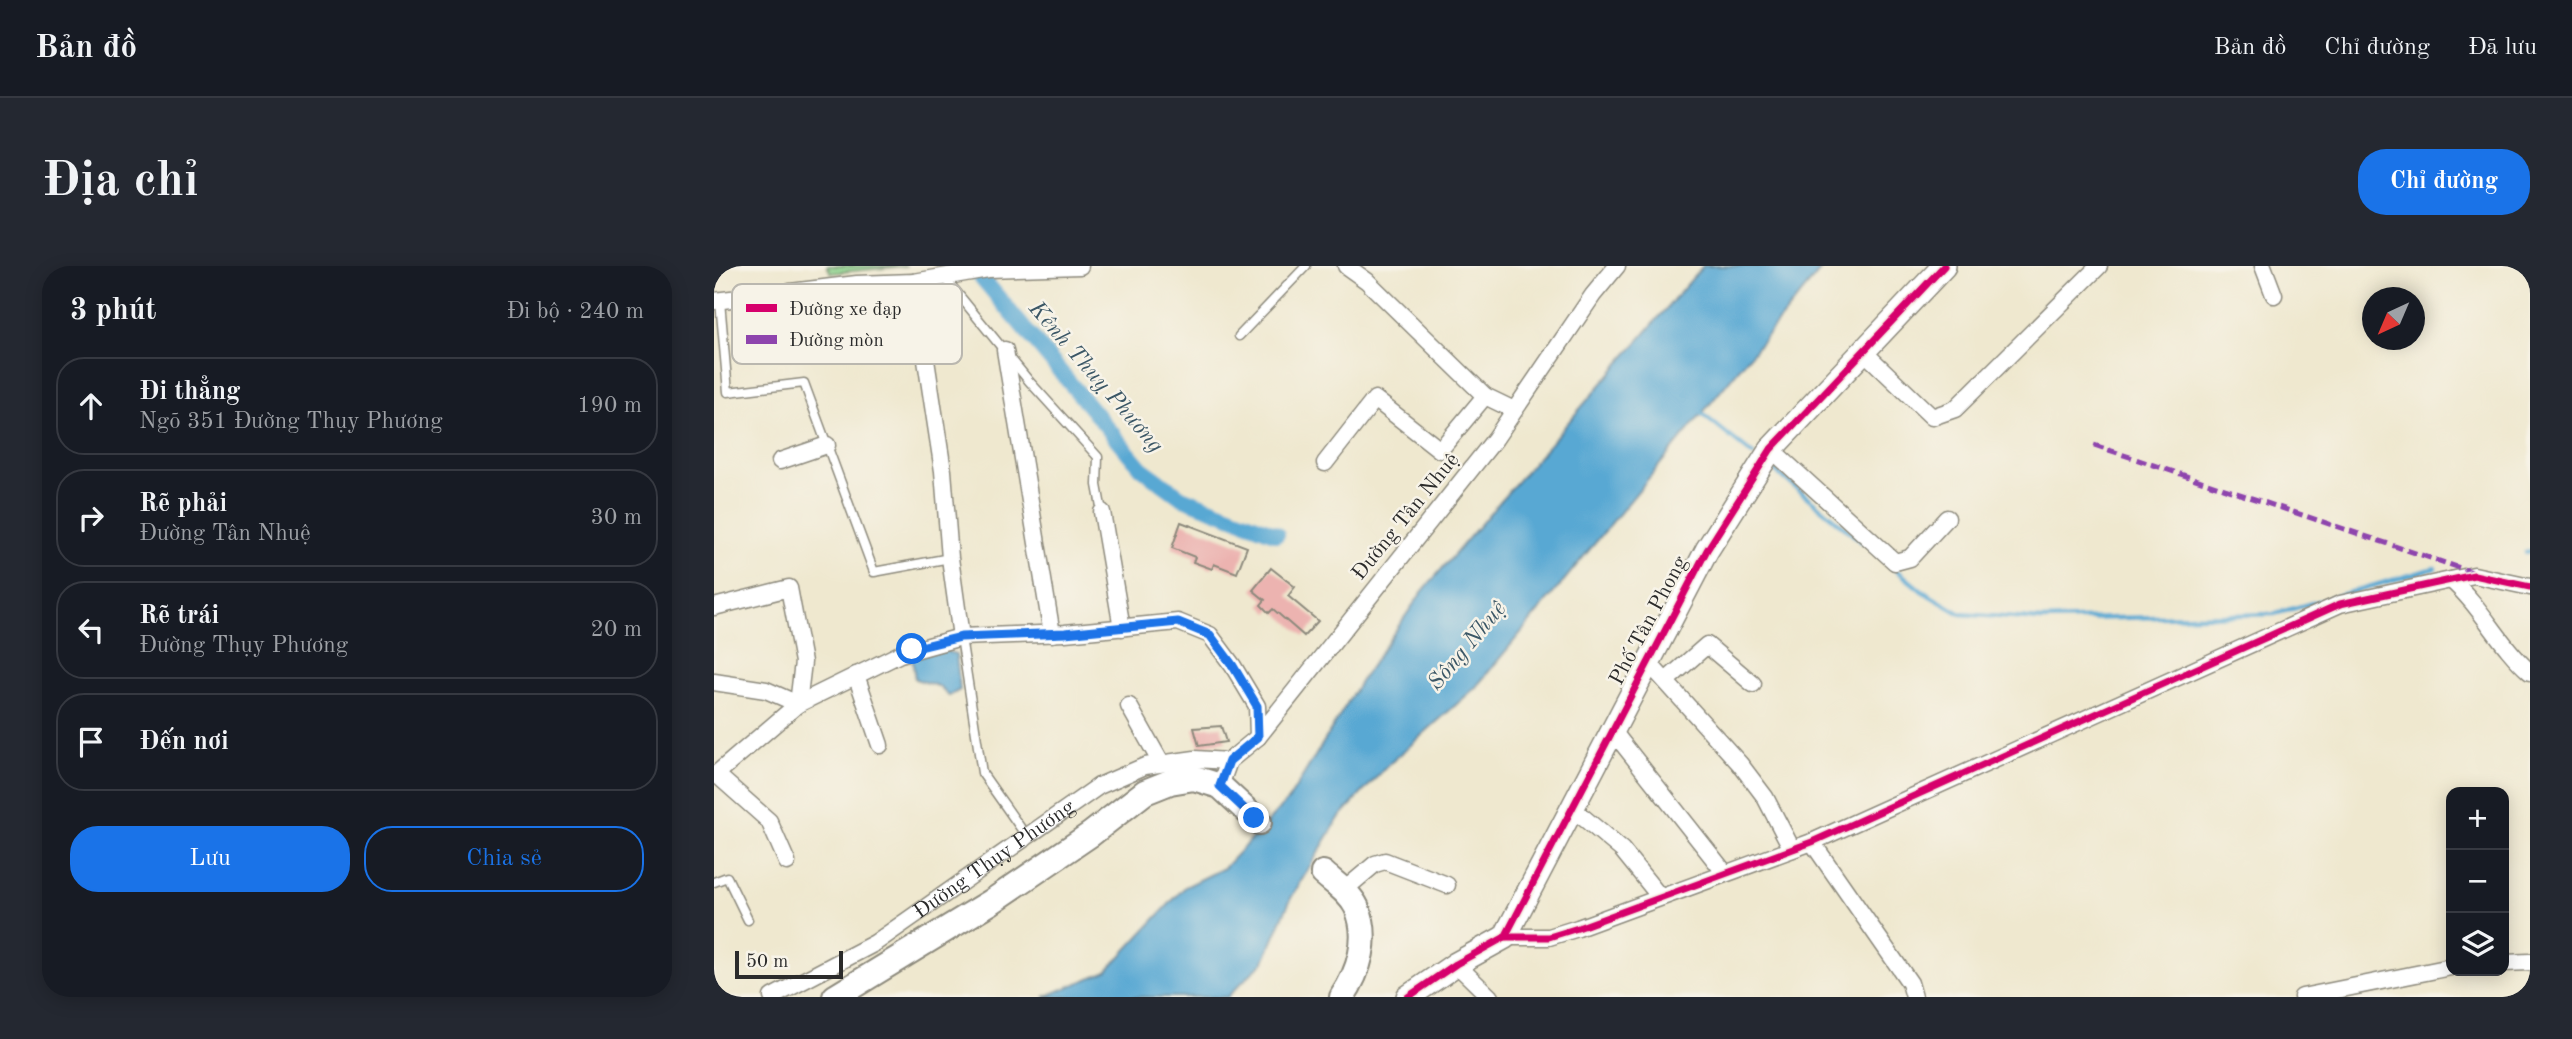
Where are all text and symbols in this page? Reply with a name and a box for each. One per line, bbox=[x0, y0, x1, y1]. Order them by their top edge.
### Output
text: Bản đồ bbox=[35, 32, 137, 65]
text: Bản đồ bbox=[2214, 36, 2286, 60]
text: Chỉ đường bbox=[2324, 36, 2430, 60]
text: Đã lưu bbox=[2468, 36, 2537, 60]
button: Chỉ đường bbox=[2358, 149, 2530, 215]
text: Địa chỉ bbox=[42, 158, 199, 207]
legend bbox=[732, 284, 962, 364]
north arrow bbox=[2362, 287, 2425, 350]
text: 3 phút bbox=[70, 296, 156, 326]
water label: Kênh Thuỵ Phương bbox=[1023, 296, 1168, 458]
text: Đi bộ · 240 m bbox=[506, 300, 644, 323]
text: Đường xe đạp bbox=[789, 301, 902, 320]
text: Đường mòn bbox=[789, 332, 884, 351]
text: Đi thẳng bbox=[139, 379, 241, 405]
icon: ahead bbox=[72, 387, 110, 425]
text: 190 m bbox=[577, 394, 642, 417]
text: Ngõ 351 Đường Thụy Phương bbox=[139, 410, 443, 433]
street label: Đường Tân Nhuệ bbox=[1349, 450, 1463, 584]
text: Rẽ phải bbox=[139, 491, 227, 517]
icon: right bbox=[72, 499, 110, 537]
text: 30 m bbox=[591, 506, 642, 529]
text: Đường Tân Nhuệ bbox=[139, 522, 311, 545]
street label: Phố Tân Phong bbox=[1605, 552, 1692, 689]
water label: Sông Nhuệ bbox=[1423, 597, 1512, 695]
text: Rẽ trái bbox=[139, 603, 219, 629]
icon: left bbox=[72, 611, 110, 649]
text: 20 m bbox=[591, 618, 642, 641]
route start bbox=[896, 633, 927, 664]
text: Đường Thụy Phương bbox=[139, 634, 348, 657]
icon: arrive bbox=[72, 723, 110, 761]
text: Đến nơi bbox=[139, 729, 229, 755]
map controls bbox=[2446, 787, 2509, 976]
button: + bbox=[2446, 787, 2509, 850]
street label: Đường Thụy Phương bbox=[910, 796, 1079, 923]
route end bbox=[1238, 802, 1269, 833]
button: Lưu bbox=[70, 826, 350, 892]
button: Chia sẻ bbox=[364, 826, 644, 892]
button: − bbox=[2446, 850, 2509, 913]
button: layers bbox=[2446, 913, 2509, 976]
scale bar bbox=[735, 948, 844, 980]
text: 50 m bbox=[746, 953, 788, 972]

